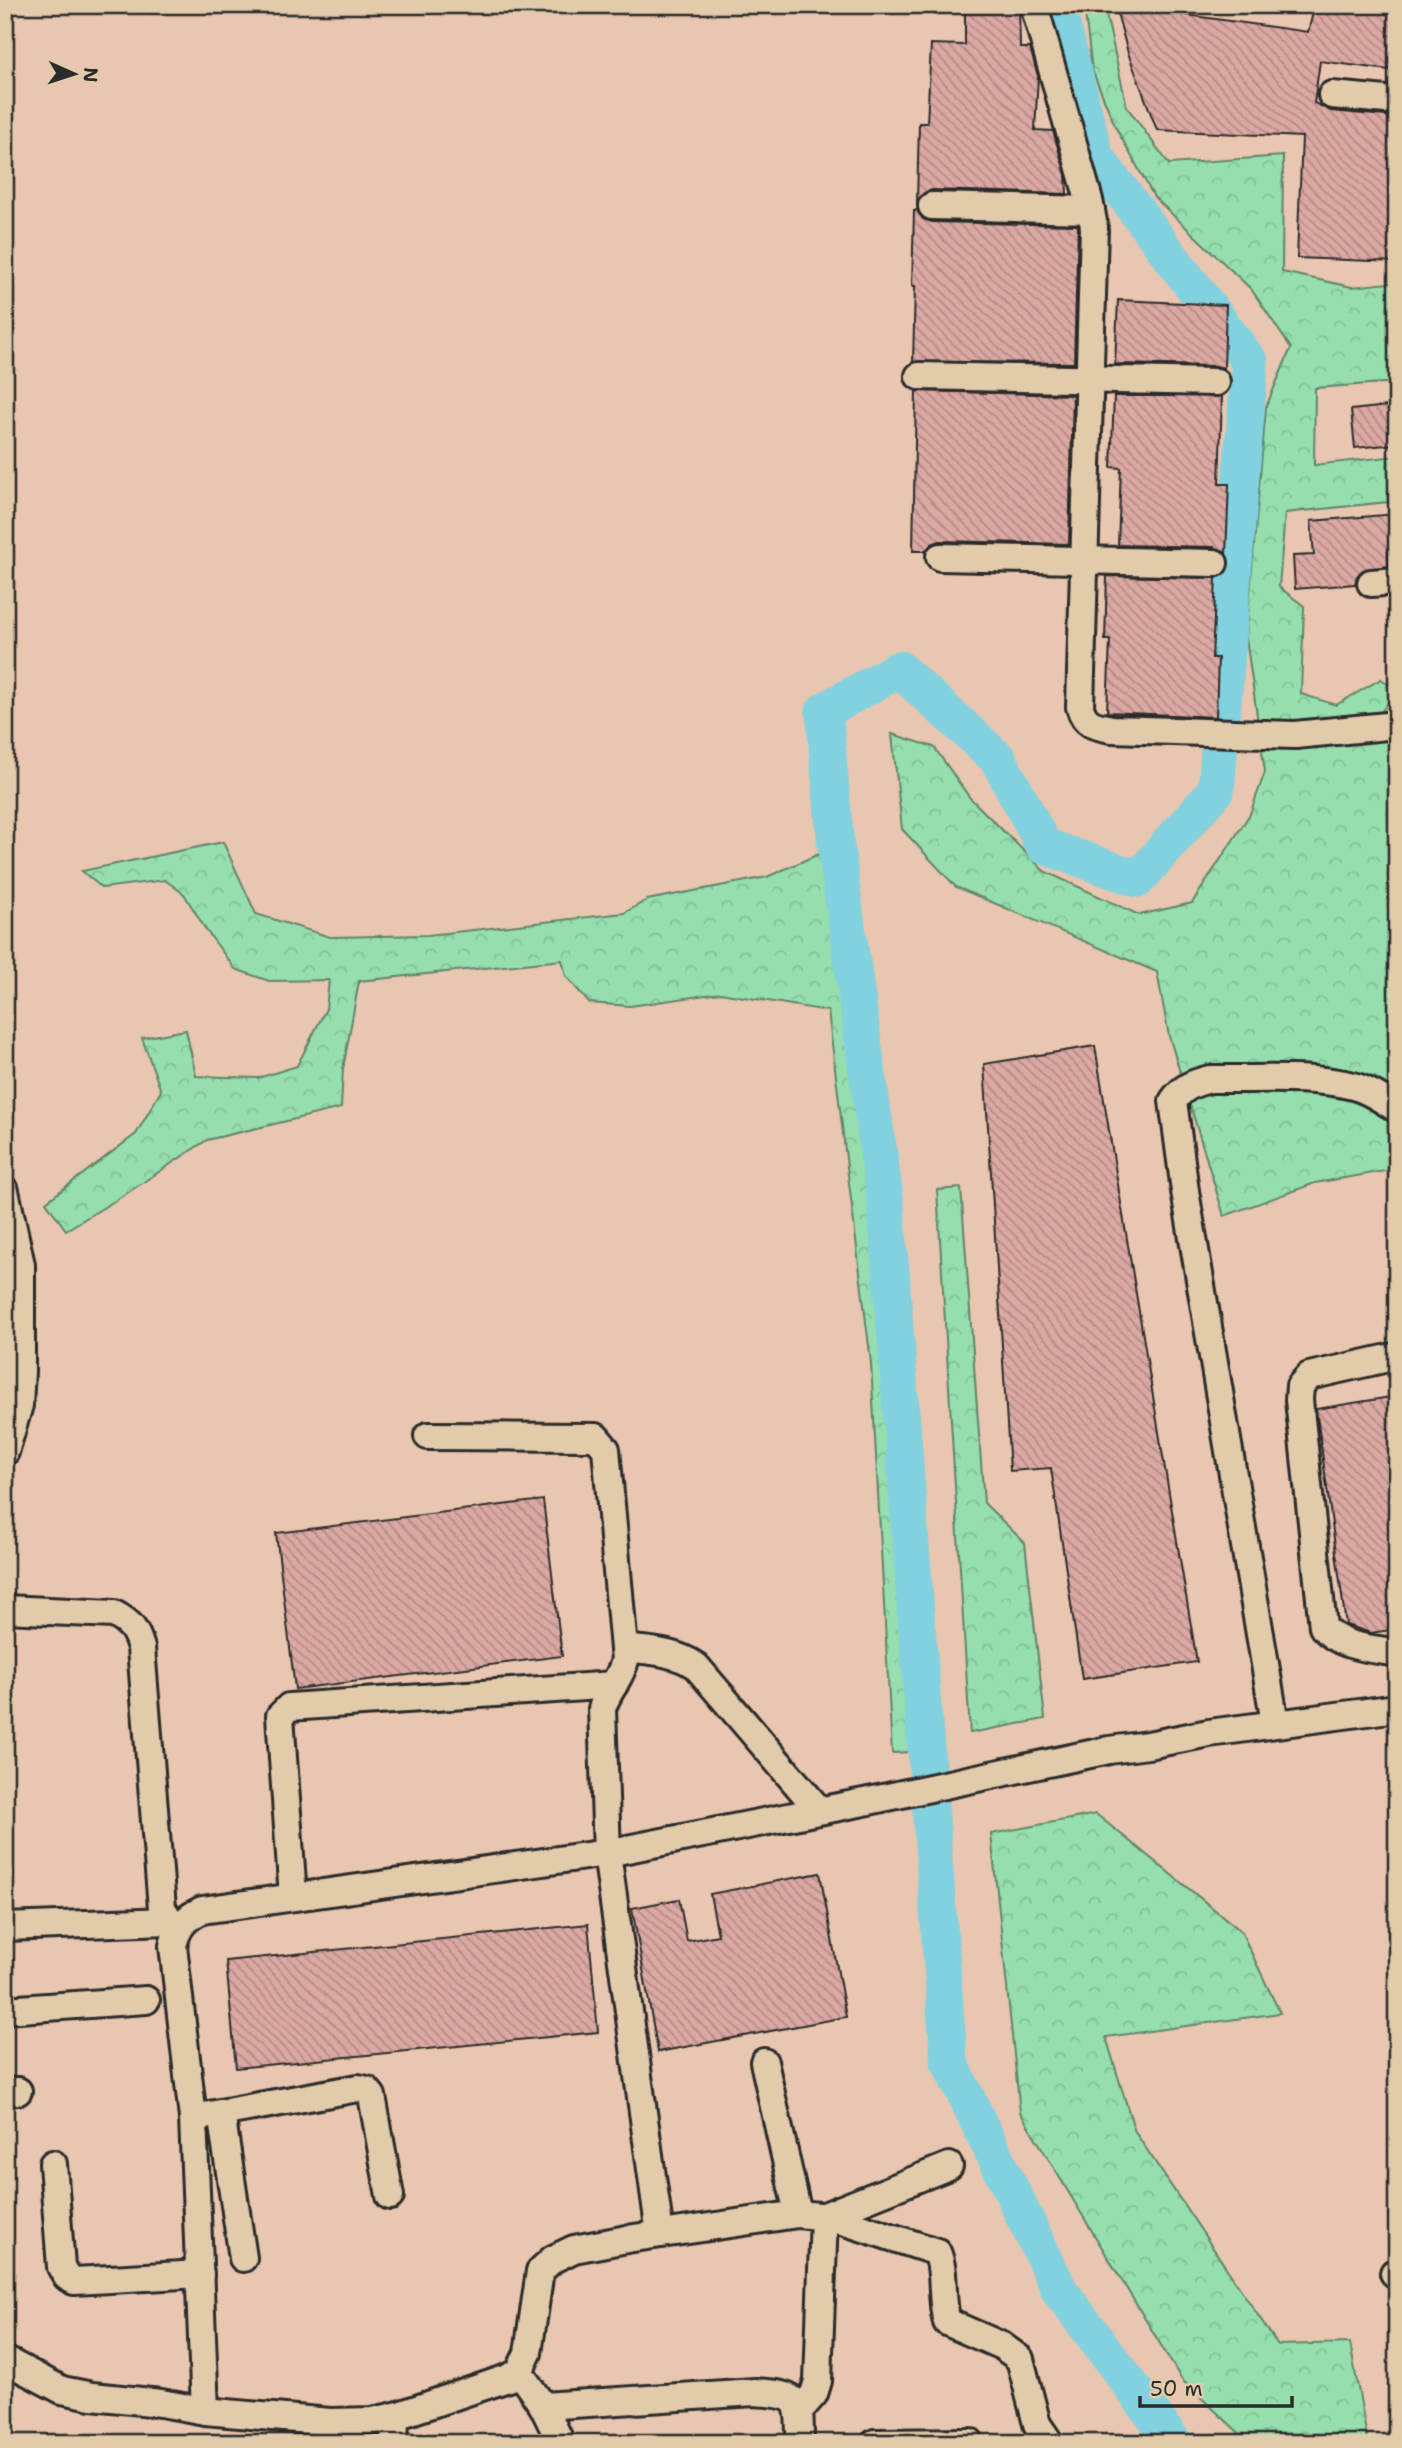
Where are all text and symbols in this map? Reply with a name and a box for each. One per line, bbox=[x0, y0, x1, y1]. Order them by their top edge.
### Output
north arrow bbox=[38, 38, 108, 108]
text: N bbox=[78, 67, 103, 83]
scale bar bbox=[1140, 2364, 1292, 2408]
text: 50 m bbox=[1150, 2375, 1203, 2403]

